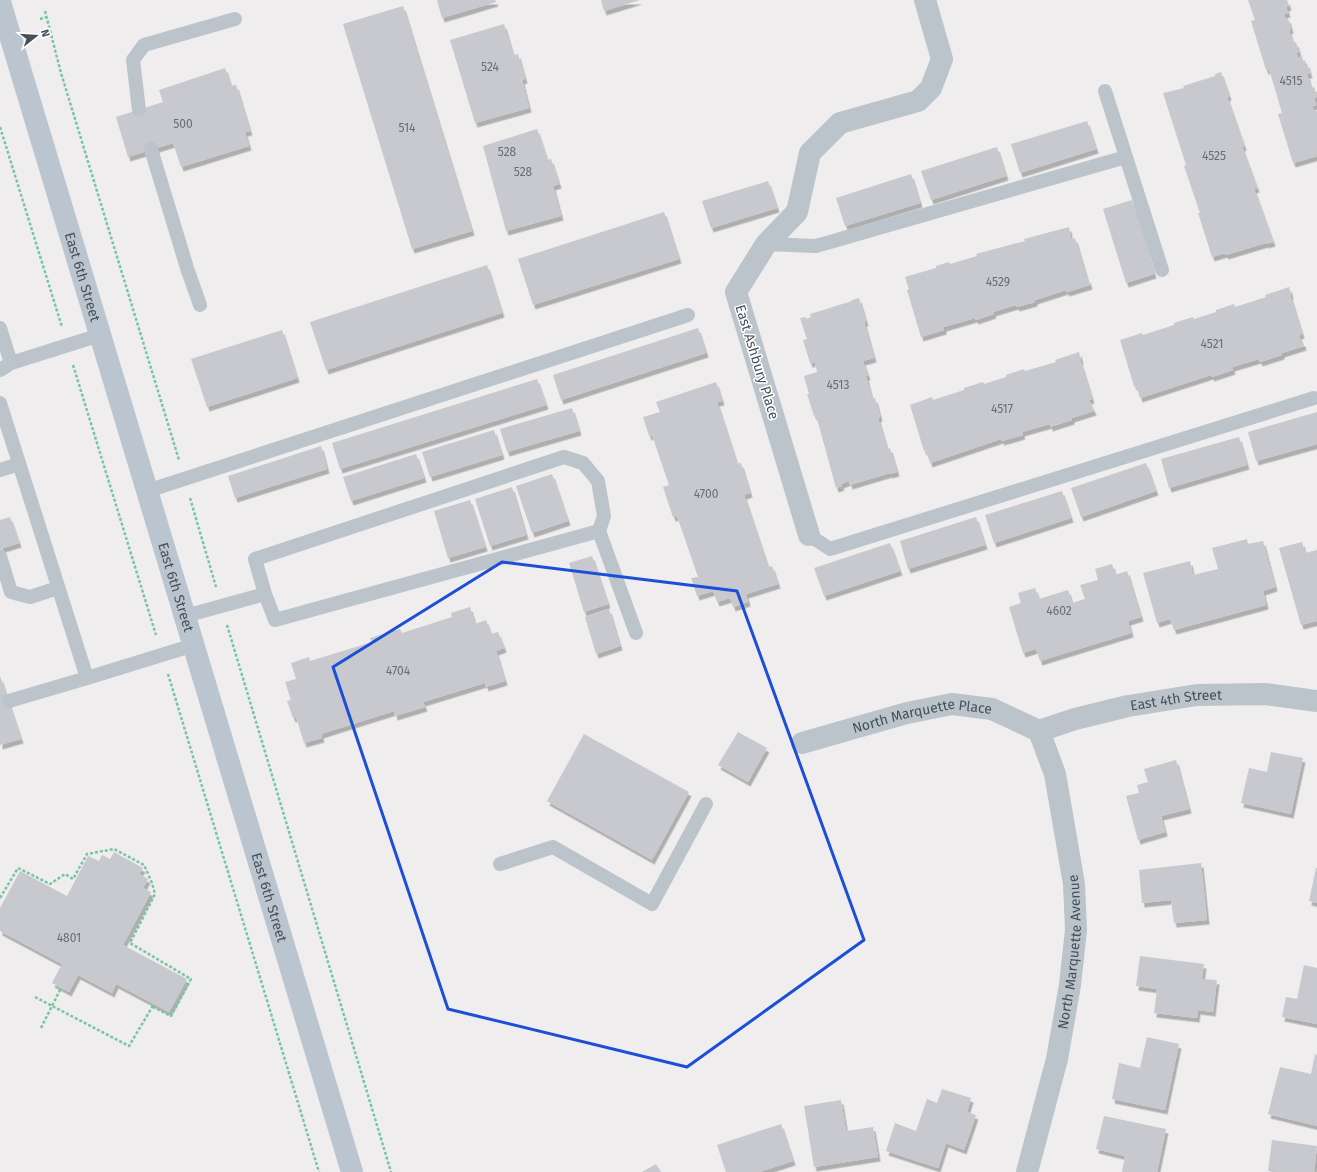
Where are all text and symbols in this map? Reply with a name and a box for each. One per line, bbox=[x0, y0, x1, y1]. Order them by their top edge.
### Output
north arrow bbox=[16, 16, 56, 56]
text: N bbox=[38, 28, 52, 39]
house number: 524 bbox=[481, 60, 500, 74]
house number: 4515 bbox=[1280, 74, 1302, 88]
house number: 500 bbox=[173, 117, 193, 131]
house number: 514 bbox=[399, 121, 416, 135]
house number: 528 bbox=[498, 145, 517, 159]
house number: 4525 bbox=[1202, 149, 1226, 163]
house number: 528 bbox=[514, 165, 533, 179]
street label: East 6th Street bbox=[61, 230, 104, 325]
house number: 4529 bbox=[986, 275, 1010, 289]
street label: East Ashbury Place bbox=[731, 303, 783, 421]
house number: 4521 bbox=[1201, 337, 1223, 351]
house number: 4513 bbox=[827, 378, 849, 392]
house number: 4517 bbox=[991, 402, 1013, 416]
house number: 4700 bbox=[694, 487, 719, 501]
street label: East 6th Street bbox=[155, 540, 198, 635]
house number: 4602 bbox=[1046, 604, 1072, 618]
house number: 4704 bbox=[386, 664, 411, 678]
street label: East 4th Street bbox=[1129, 686, 1223, 714]
street label: North Marquette Place bbox=[850, 695, 993, 737]
street label: East 6th Street bbox=[248, 851, 291, 945]
street label: North Marquette Avenue bbox=[1054, 873, 1085, 1031]
house number: 4801 bbox=[57, 931, 81, 945]

